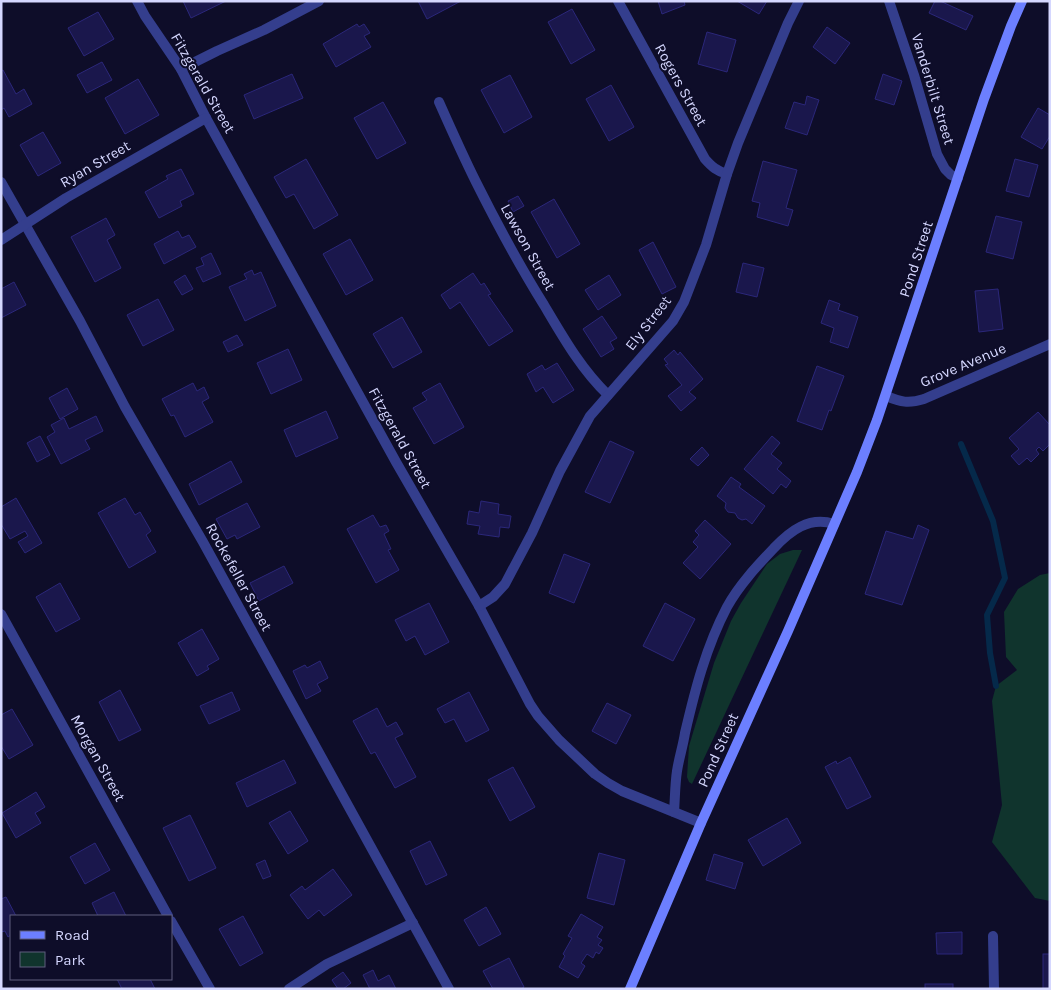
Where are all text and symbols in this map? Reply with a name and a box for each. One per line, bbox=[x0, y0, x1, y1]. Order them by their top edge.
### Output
street label: Fitzgerald Street bbox=[167, 30, 239, 137]
street label: Vanderbilt Street bbox=[908, 31, 959, 147]
street label: Rogers Street bbox=[651, 41, 711, 130]
street label: Ryan Street bbox=[57, 136, 134, 191]
street label: Lawson Street bbox=[497, 201, 559, 294]
street label: Pond Street bbox=[895, 218, 937, 299]
street label: Ely Street bbox=[621, 292, 675, 354]
street label: Grove Avenue bbox=[917, 339, 1009, 391]
street label: Fitzgerald Street bbox=[365, 384, 435, 492]
street label: Rockefeller Street bbox=[202, 520, 276, 634]
street label: Pond Street bbox=[694, 710, 742, 790]
street label: Morgan Street bbox=[67, 711, 129, 805]
legend bbox=[10, 915, 172, 980]
text: Road bbox=[55, 926, 90, 944]
text: Park bbox=[55, 951, 85, 969]

